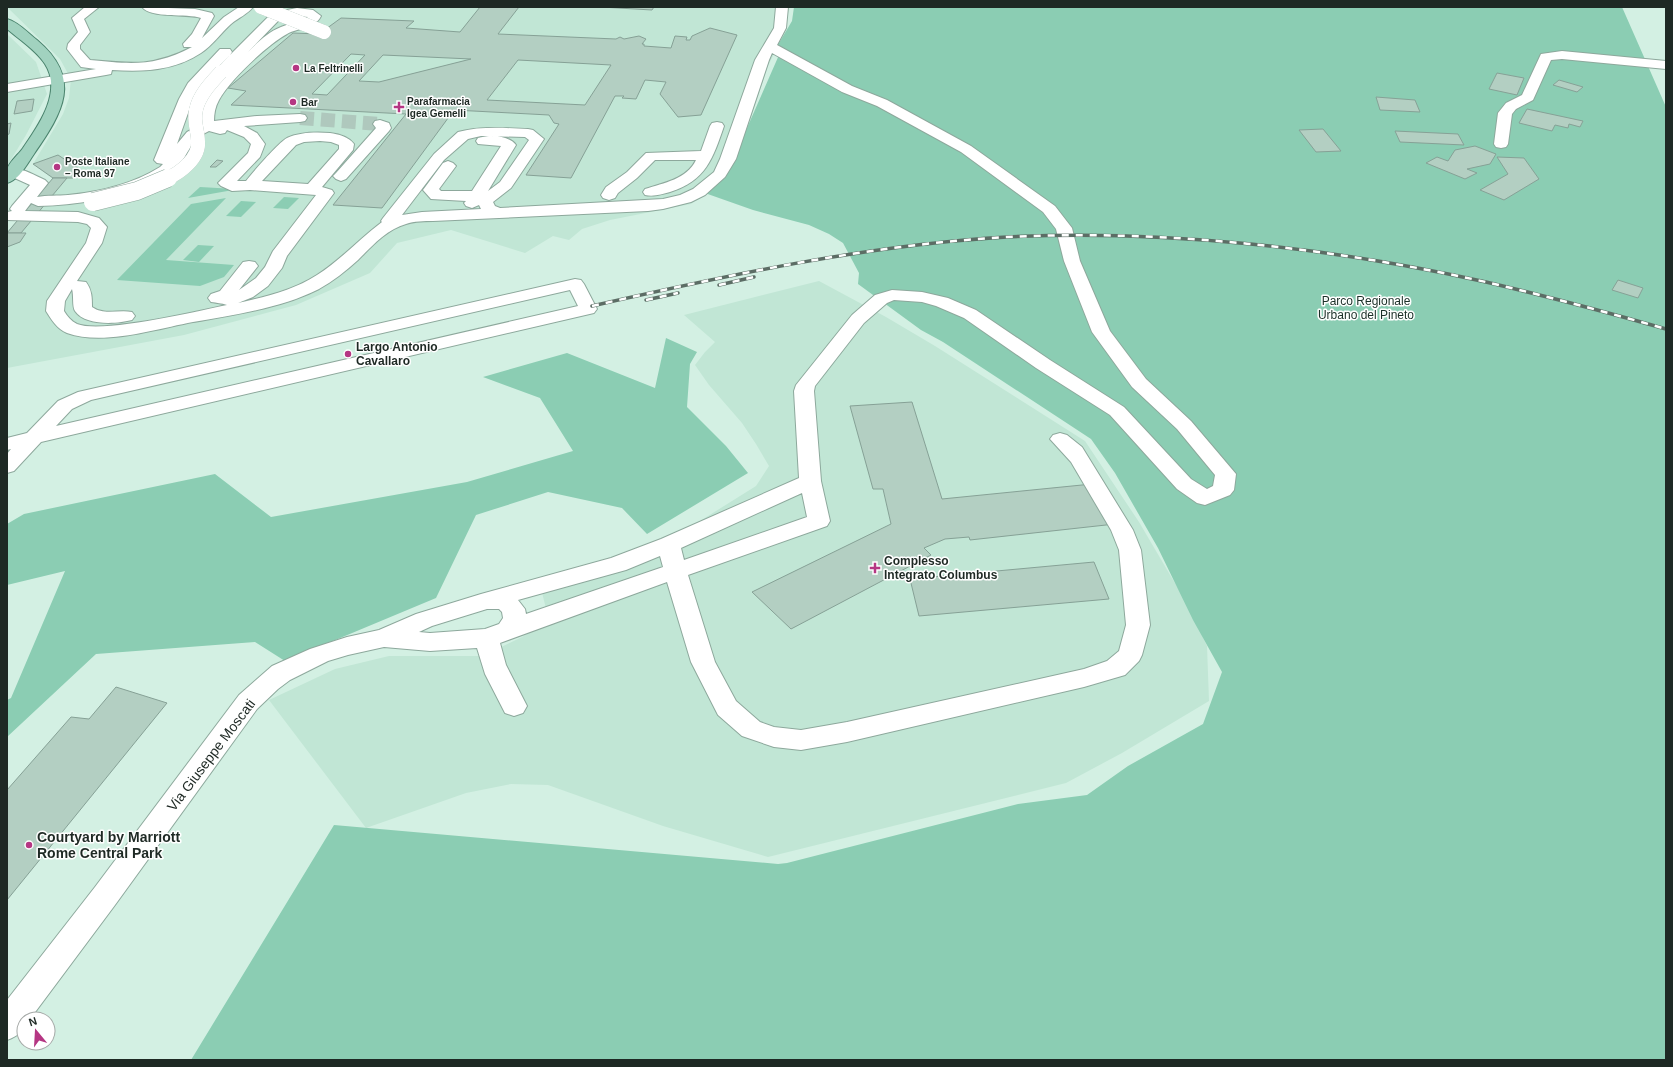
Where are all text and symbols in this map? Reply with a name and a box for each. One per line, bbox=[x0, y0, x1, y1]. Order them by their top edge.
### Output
marker: La Feltrinelli bbox=[291, 63, 301, 73]
place label: La Feltrinelli bbox=[304, 63, 363, 74]
place label: Parafarmacia Igea Gemelli bbox=[407, 96, 470, 119]
marker: Bar bbox=[288, 97, 298, 107]
place label: Bar bbox=[301, 97, 318, 108]
marker: Parafarmacia Igea Gemelli bbox=[394, 102, 404, 112]
place label: Poste Italiane – Roma 97 bbox=[65, 156, 130, 179]
marker: Poste Italiane – Roma 97 bbox=[52, 162, 62, 172]
park label: Parco Regionale Urbano del Pineto bbox=[1318, 294, 1414, 322]
place label: Largo Antonio Cavallaro bbox=[356, 340, 438, 368]
marker: Largo Antonio Cavallaro bbox=[343, 349, 353, 359]
place label: Complesso Integrato Columbus bbox=[884, 554, 998, 582]
marker: Complesso Integrato Columbus bbox=[869, 562, 881, 574]
street label: Via Giuseppe Moscati bbox=[164, 696, 258, 814]
place label: Courtyard by Marriott Rome Central Park bbox=[37, 829, 180, 861]
marker: Courtyard by Marriott Rome Central Park bbox=[24, 840, 34, 850]
north arrow bbox=[16, 1011, 56, 1051]
text: N bbox=[27, 1015, 39, 1028]

